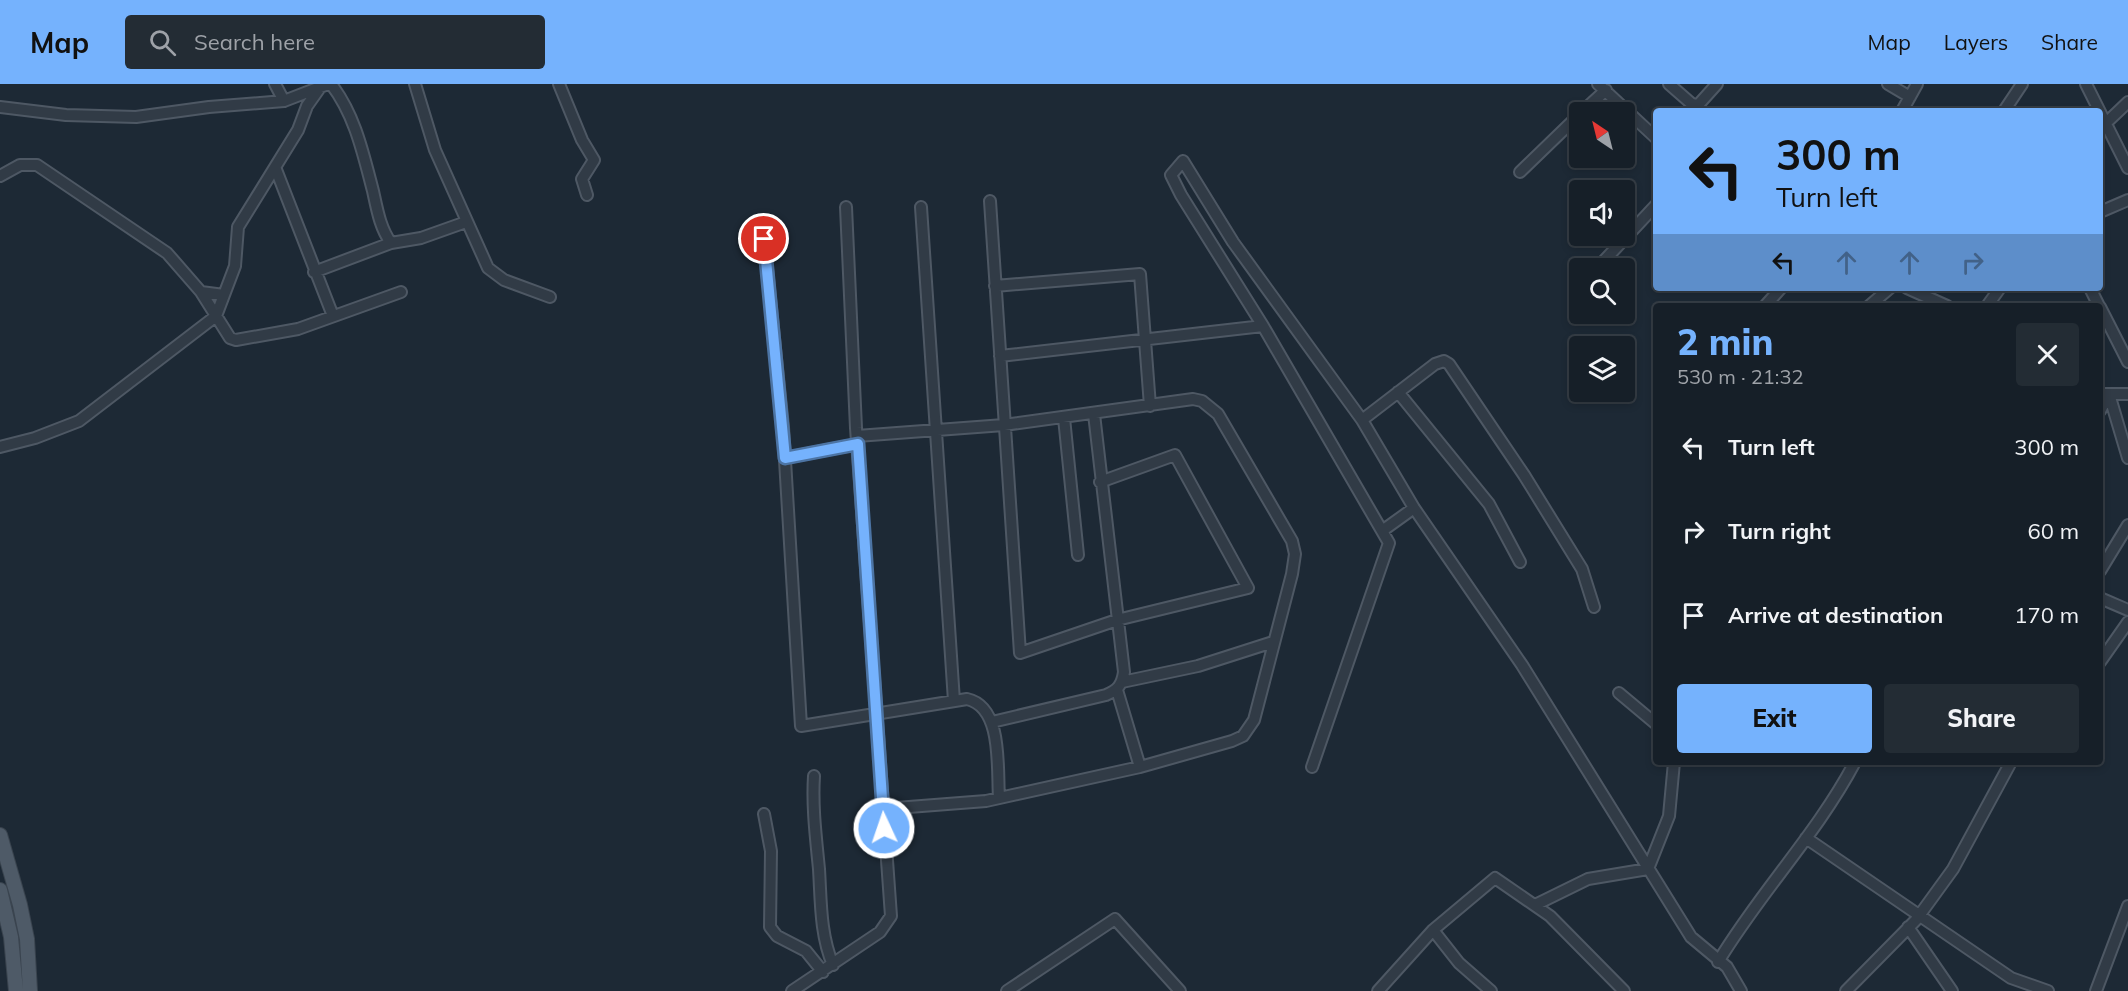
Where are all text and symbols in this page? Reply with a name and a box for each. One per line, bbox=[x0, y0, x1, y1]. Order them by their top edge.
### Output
search box bbox=[125, 15, 545, 69]
text: Map bbox=[30, 25, 89, 60]
icon: search bbox=[146, 26, 179, 59]
text: Search here bbox=[194, 28, 315, 56]
text: Map bbox=[1868, 29, 1911, 55]
text: Layers bbox=[1944, 29, 2008, 55]
text: Share bbox=[2041, 29, 2098, 55]
north arrow bbox=[1569, 102, 1635, 168]
map controls bbox=[1569, 102, 1635, 402]
text: 300 m bbox=[1776, 128, 1901, 181]
icon: left bbox=[1677, 132, 1755, 210]
button: sound bbox=[1569, 180, 1635, 246]
text: Turn left bbox=[1776, 180, 1878, 214]
pin bbox=[738, 213, 789, 264]
icon: arrive bbox=[747, 222, 780, 255]
icon: left bbox=[1767, 246, 1800, 279]
icon: ahead bbox=[1830, 246, 1863, 279]
icon: ahead bbox=[1893, 246, 1926, 279]
icon: right bbox=[1956, 246, 1989, 279]
button: search bbox=[1569, 258, 1635, 324]
text: 2 min bbox=[1677, 319, 1773, 364]
button: close bbox=[2016, 323, 2079, 386]
button: layers bbox=[1569, 336, 1635, 402]
text: 530 m · 21:32 bbox=[1677, 364, 1803, 389]
icon: left bbox=[1677, 431, 1710, 464]
text: Turn left bbox=[1728, 433, 1815, 461]
text: 300 m bbox=[2014, 433, 2079, 461]
icon: right bbox=[1677, 515, 1710, 548]
text: Turn right bbox=[1728, 517, 1831, 545]
text: 60 m bbox=[2028, 517, 2079, 545]
icon: arrive bbox=[1677, 599, 1710, 632]
text: Arrive at destination bbox=[1728, 601, 1943, 629]
text: 170 m bbox=[2014, 601, 2079, 629]
button: Exit bbox=[1677, 684, 1872, 753]
button: Share bbox=[1884, 684, 2079, 753]
position arrow bbox=[852, 796, 916, 860]

